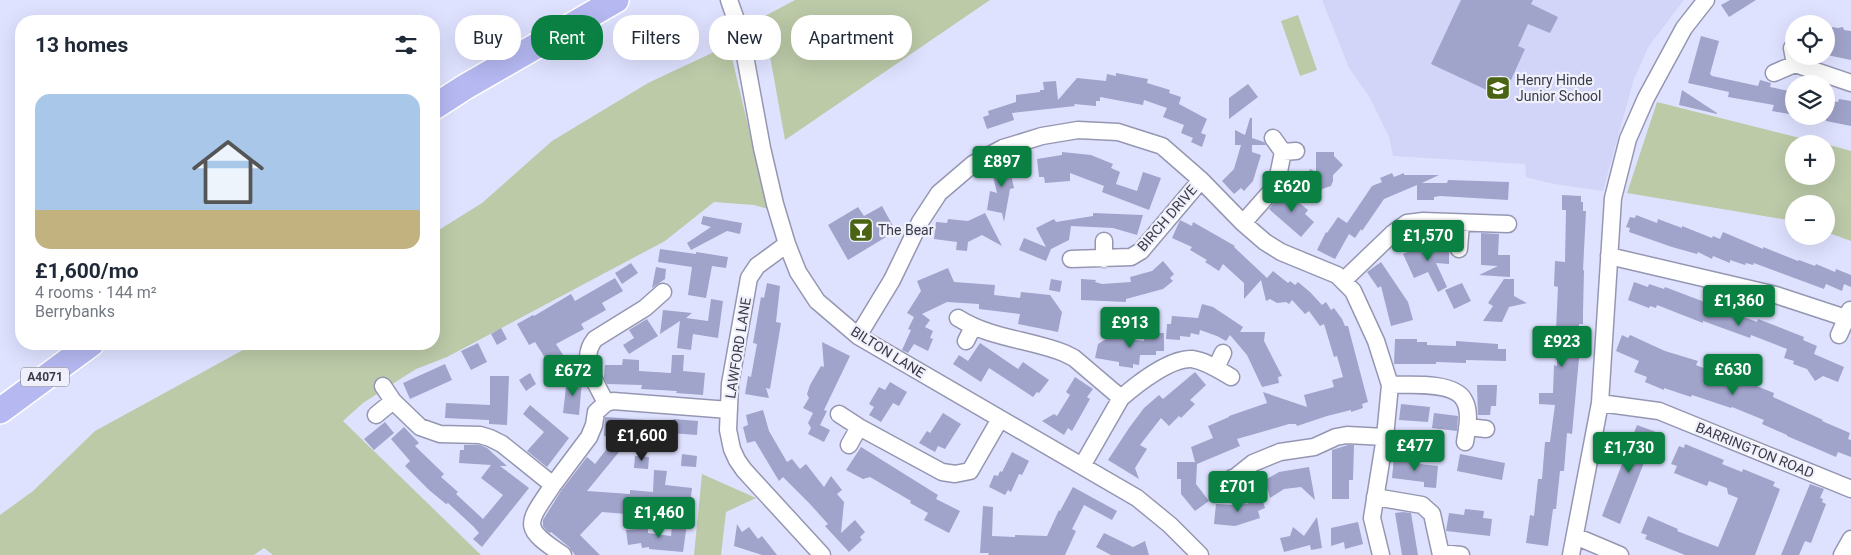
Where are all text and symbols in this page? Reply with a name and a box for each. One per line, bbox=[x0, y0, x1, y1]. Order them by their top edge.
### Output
chip: Buy bbox=[455, 15, 521, 60]
chip: Rent bbox=[531, 15, 603, 60]
chip: Filters bbox=[613, 15, 699, 60]
chip: New bbox=[709, 15, 781, 60]
chip: Apartment bbox=[791, 15, 912, 60]
map controls bbox=[1785, 15, 1835, 245]
button: locate bbox=[1785, 15, 1835, 65]
icon: filters bbox=[392, 31, 420, 59]
text: 13 homes bbox=[35, 33, 128, 57]
place label: Henry Hinde Junior School bbox=[1516, 72, 1602, 104]
school or university icon: Henry Hinde Junior School bbox=[1485, 75, 1511, 101]
button: layers bbox=[1785, 75, 1835, 125]
icon: home bbox=[183, 127, 273, 217]
button: + bbox=[1785, 135, 1835, 185]
pin: £897 bbox=[972, 146, 1032, 188]
text: £897 bbox=[983, 152, 1021, 171]
pin: £620 bbox=[1262, 170, 1322, 213]
text: £620 bbox=[1273, 177, 1311, 196]
street label: BIRCH DRIVE bbox=[1134, 182, 1200, 254]
button: − bbox=[1785, 195, 1835, 245]
bar icon: The Bear bbox=[848, 217, 874, 243]
pin: £1,570 bbox=[1387, 220, 1469, 262]
place label: The Bear bbox=[878, 222, 934, 238]
text: £1,570 bbox=[1403, 226, 1453, 245]
text: £1,600/mo bbox=[35, 259, 139, 283]
text: 4 rooms · 144 m² bbox=[35, 283, 157, 302]
pin: £1,360 bbox=[1698, 284, 1780, 327]
text: £1,360 bbox=[1714, 291, 1764, 310]
street label: LAWFORD LANE bbox=[722, 296, 754, 400]
text: Berrybanks bbox=[35, 302, 115, 321]
pin: £913 bbox=[1100, 306, 1160, 349]
text: £913 bbox=[1111, 313, 1149, 332]
street label: BILTON LANE bbox=[848, 323, 928, 381]
pin: £923 bbox=[1532, 326, 1592, 368]
text: £923 bbox=[1543, 332, 1581, 351]
pin: £672 bbox=[543, 354, 603, 397]
pin: £630 bbox=[1703, 354, 1763, 396]
text: £630 bbox=[1714, 360, 1752, 379]
text: £672 bbox=[554, 361, 592, 380]
road number: A4071 bbox=[21, 368, 69, 387]
street label: BARRINGTON ROAD bbox=[1694, 419, 1816, 481]
pin: £1,600 bbox=[601, 420, 683, 462]
text: £1,600 bbox=[617, 426, 667, 445]
pin: £477 bbox=[1385, 430, 1445, 472]
pin: £1,730 bbox=[1588, 432, 1670, 474]
text: £477 bbox=[1396, 436, 1434, 455]
text: £1,730 bbox=[1604, 438, 1654, 457]
pin: £701 bbox=[1208, 470, 1268, 513]
text: £701 bbox=[1219, 477, 1257, 496]
pin: £1,460 bbox=[618, 496, 700, 539]
text: £1,460 bbox=[634, 503, 684, 522]

